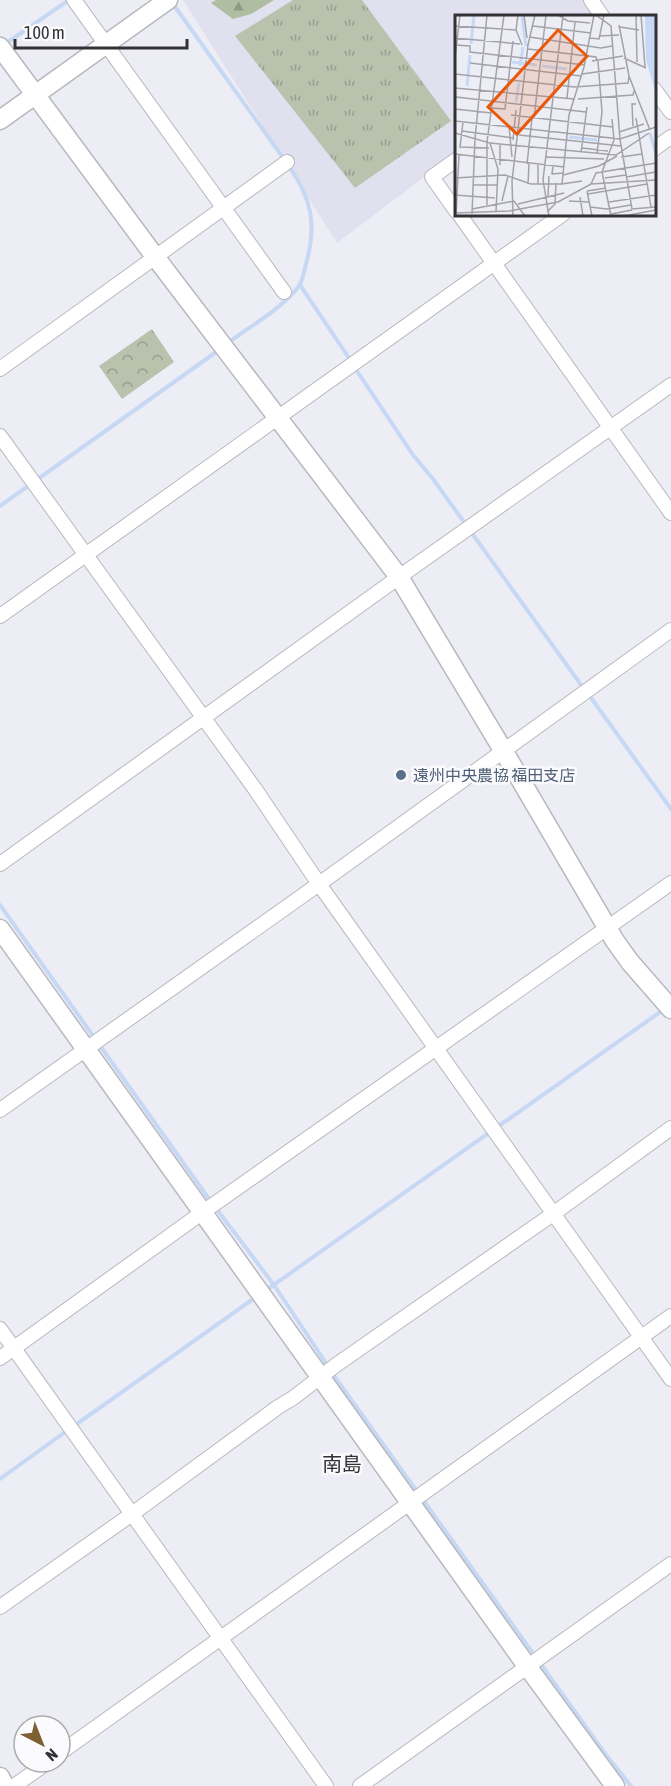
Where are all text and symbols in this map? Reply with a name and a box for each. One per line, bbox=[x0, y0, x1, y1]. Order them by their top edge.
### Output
scale bar bbox=[15, 12, 188, 50]
inset map bbox=[455, 15, 656, 216]
text: 100 m bbox=[24, 22, 65, 43]
place label: 遠州中央農協 福田支店 bbox=[413, 766, 575, 784]
marker: 遠州中央農協 福田支店 bbox=[394, 768, 408, 782]
district label: 南島 bbox=[322, 1452, 362, 1475]
north arrow bbox=[12, 1714, 72, 1774]
text: N bbox=[43, 1745, 62, 1765]

